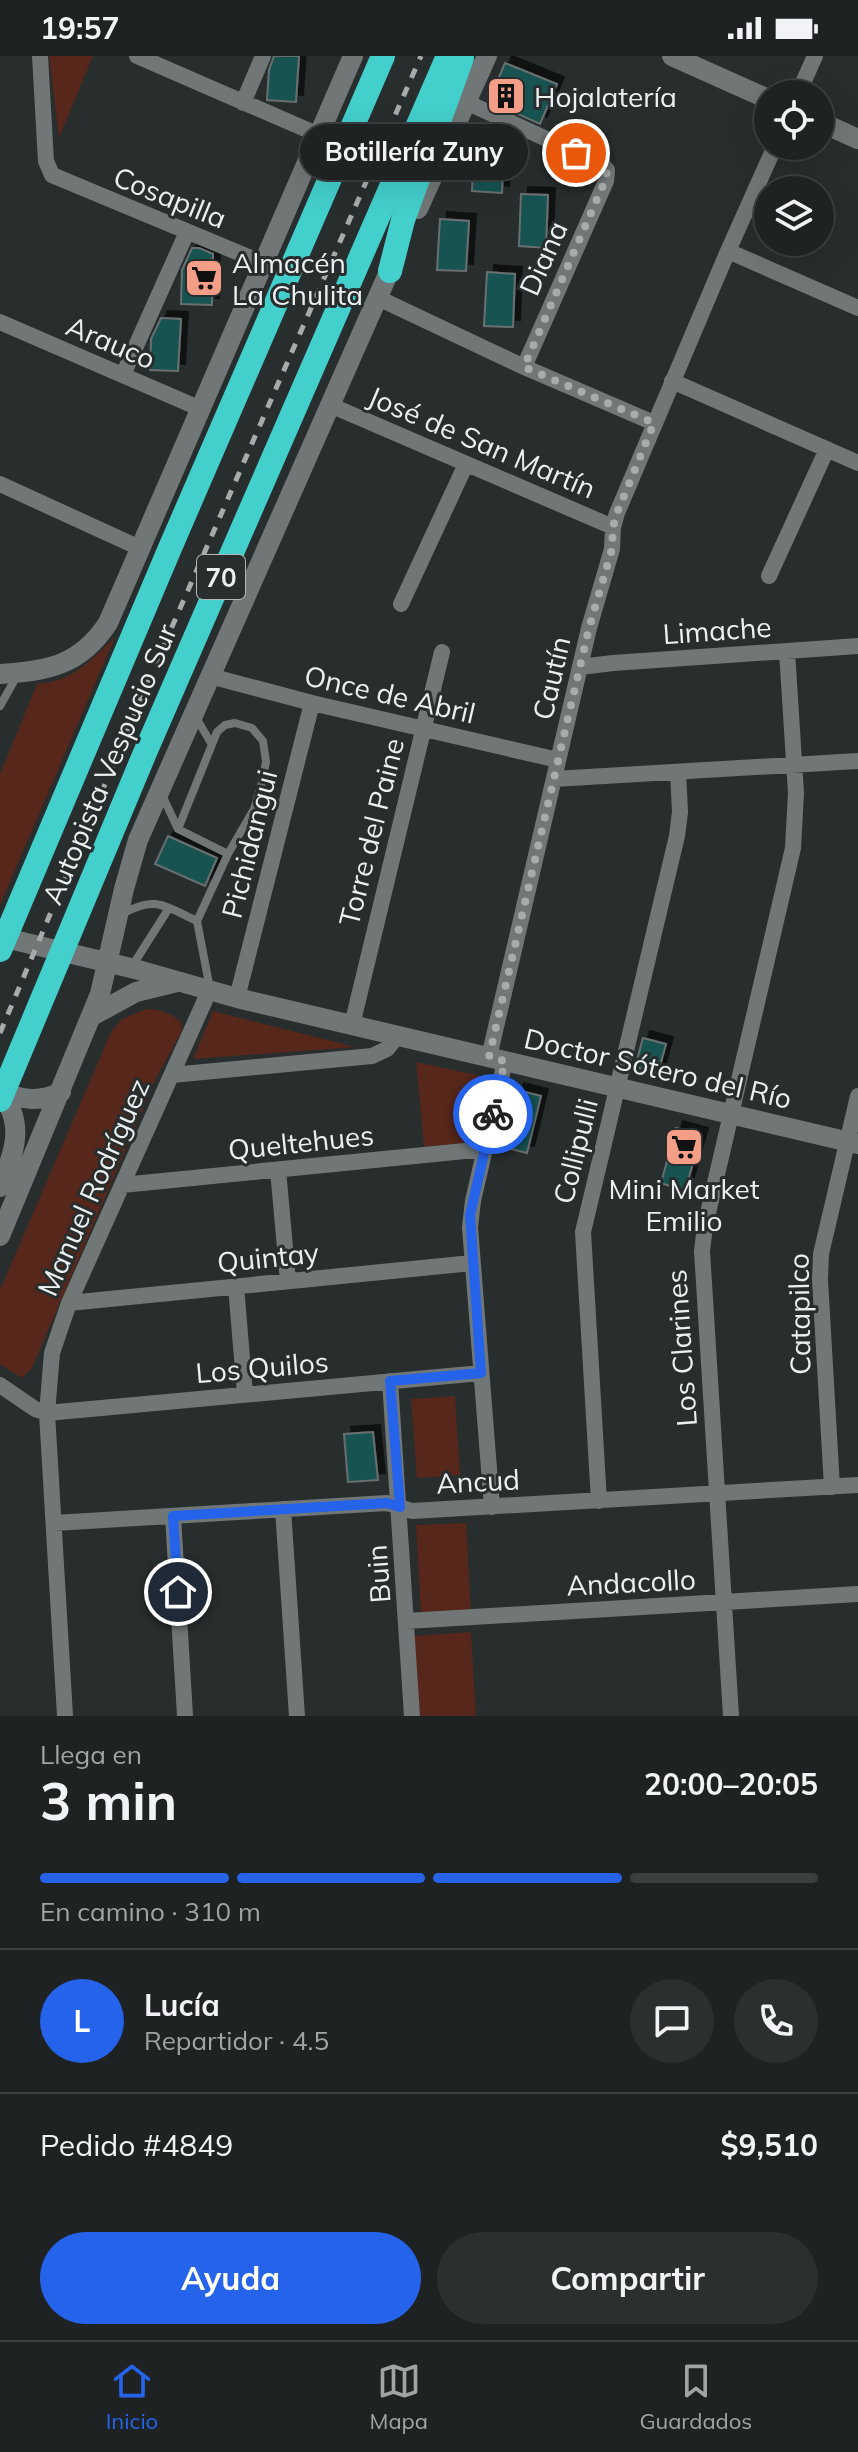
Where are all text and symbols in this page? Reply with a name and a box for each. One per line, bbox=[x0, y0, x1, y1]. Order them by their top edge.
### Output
text: 19:57 bbox=[40, 9, 119, 47]
building icon: Hojalatería bbox=[485, 75, 527, 117]
place label: Hojalatería bbox=[534, 79, 677, 114]
map controls bbox=[754, 80, 834, 256]
button: locate bbox=[754, 80, 834, 160]
pin bbox=[542, 119, 610, 187]
callout: Botillería Zuny bbox=[300, 125, 528, 181]
icon: bag bbox=[554, 131, 598, 175]
text: Botillería Zuny bbox=[325, 135, 503, 168]
street label: Cosapilla bbox=[109, 159, 231, 235]
button: layers bbox=[754, 176, 834, 256]
street label: Diana bbox=[511, 215, 575, 301]
place label: Almacén La Chulita bbox=[232, 245, 363, 312]
supermarket icon: Almacén La Chulita bbox=[183, 257, 225, 299]
street label: Arauco bbox=[61, 308, 161, 376]
street label: José de San Martín bbox=[363, 378, 601, 506]
road number: 70 bbox=[197, 555, 245, 599]
street label: Limache bbox=[662, 609, 772, 651]
street label: Autopista Vespucio Sur bbox=[34, 618, 184, 909]
street label: Cautín bbox=[524, 633, 578, 723]
street label: Once de Abril bbox=[301, 657, 479, 731]
street label: Torre del Paine bbox=[331, 735, 411, 929]
street label: Pichidangui bbox=[214, 766, 284, 922]
street label: Doctor Sótero del Río bbox=[521, 1020, 795, 1116]
street label: Manuel Rodríguez bbox=[29, 1073, 157, 1301]
courier bbox=[453, 1074, 533, 1154]
icon: bike bbox=[471, 1092, 515, 1136]
street label: Collipulli bbox=[545, 1095, 605, 1207]
street label: Queltehues bbox=[226, 1117, 376, 1167]
supermarket icon: Mini Market Emilio bbox=[663, 1126, 705, 1168]
place label: Mini Market Emilio bbox=[608, 1171, 760, 1238]
street label: Quintay bbox=[215, 1234, 321, 1280]
street label: Catapilco bbox=[780, 1253, 818, 1375]
street label: Los Clarines bbox=[658, 1268, 704, 1428]
street label: Los Quilos bbox=[194, 1344, 330, 1390]
street label: Ancud bbox=[435, 1461, 521, 1501]
street label: Buin bbox=[359, 1544, 397, 1604]
pin bbox=[144, 1558, 212, 1626]
street label: Andacollo bbox=[565, 1561, 697, 1603]
icon: home bbox=[156, 1570, 200, 1614]
text: Llega en bbox=[40, 1738, 142, 1771]
text: 20:00–20:05 bbox=[644, 1765, 818, 1803]
text: 3 min bbox=[40, 1768, 177, 1833]
text: En camino · 310 m bbox=[40, 1895, 261, 1928]
button: chat bbox=[630, 1979, 714, 2063]
button: phone bbox=[734, 1979, 818, 2063]
text: Lucía bbox=[144, 1986, 220, 2024]
text: L bbox=[74, 2002, 90, 2040]
text: Repartidor · 4.5 bbox=[144, 2024, 329, 2057]
text: Pedido #4849 bbox=[40, 2126, 233, 2164]
text: $9,510 bbox=[721, 2126, 818, 2164]
button: Ayuda bbox=[40, 2232, 421, 2324]
button: Compartir bbox=[437, 2232, 818, 2324]
tab: Inicio bbox=[106, 2359, 158, 2435]
tab: Mapa bbox=[370, 2359, 428, 2435]
tab: Guardados bbox=[639, 2359, 752, 2435]

